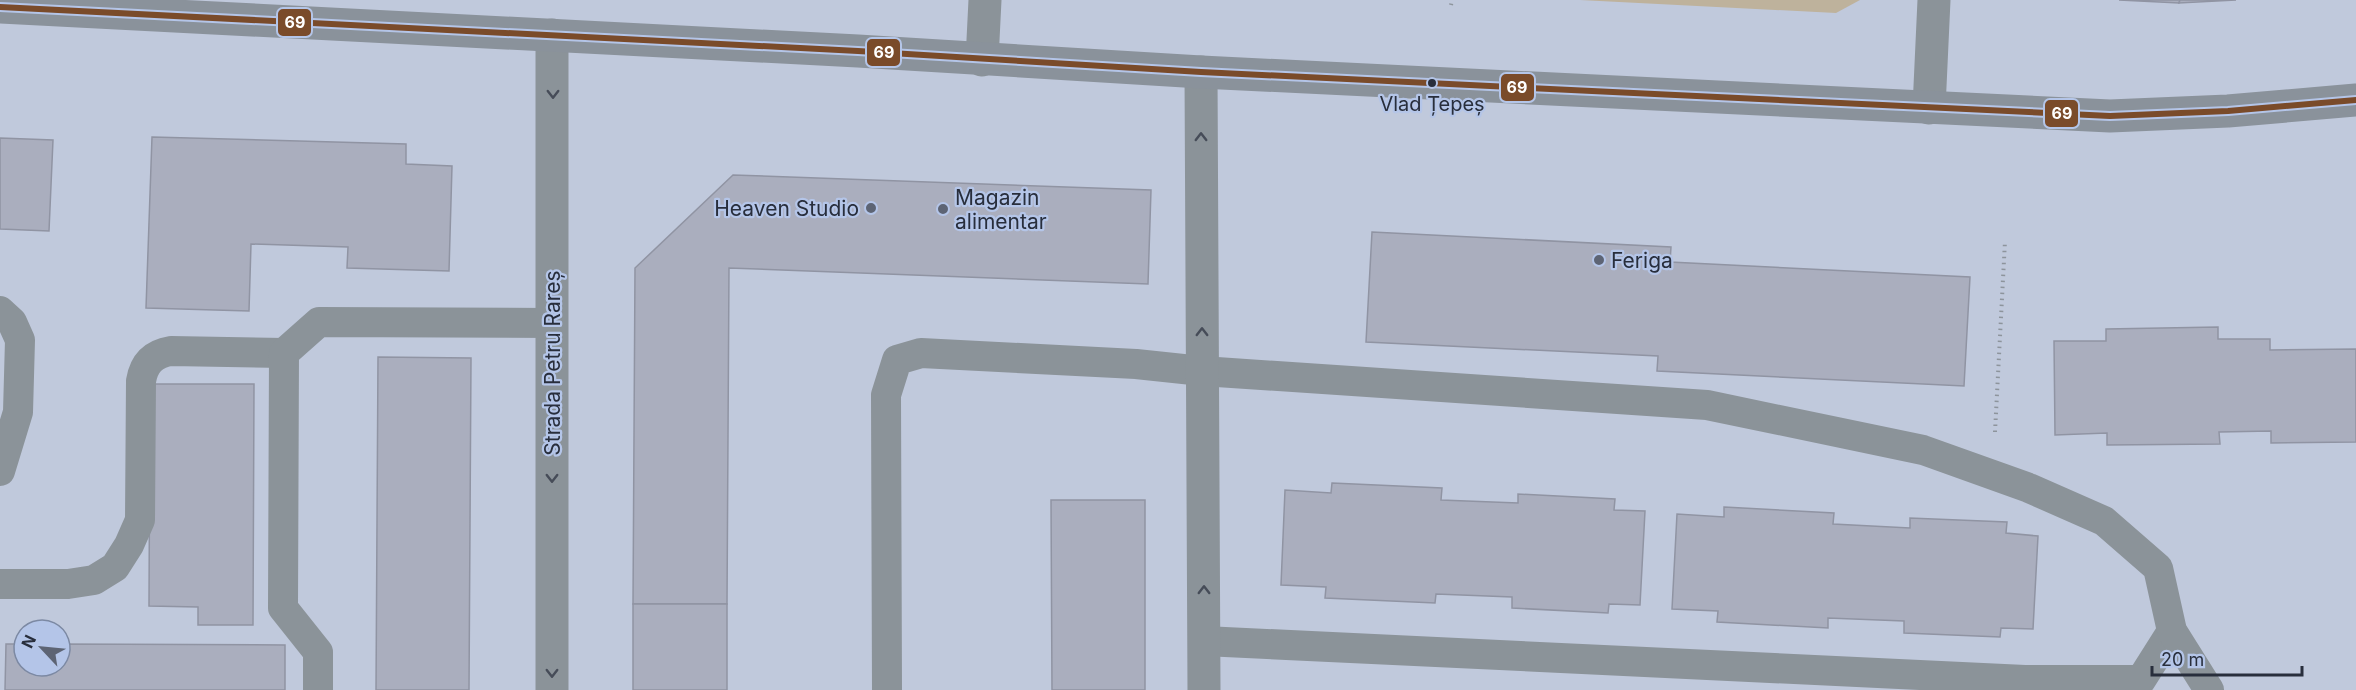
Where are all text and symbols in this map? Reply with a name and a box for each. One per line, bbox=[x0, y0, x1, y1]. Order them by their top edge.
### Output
line badge: 69 bbox=[277, 8, 312, 37]
text: 69 bbox=[285, 12, 305, 32]
line badge: 69 bbox=[866, 38, 901, 67]
text: 69 bbox=[874, 42, 894, 62]
line badge: 69 bbox=[1500, 73, 1535, 102]
marker: Vlad Țepeș bbox=[1426, 77, 1438, 89]
text: 69 bbox=[1507, 77, 1527, 97]
one-way arrow bbox=[547, 89, 559, 98]
place label: Vlad Țepeș bbox=[1379, 92, 1485, 116]
line badge: 69 bbox=[2044, 99, 2079, 128]
text: 69 bbox=[2052, 103, 2072, 123]
one-way arrow bbox=[1195, 132, 1207, 141]
place label: Magazin alimentar bbox=[955, 185, 1047, 234]
place label: Heaven Studio bbox=[714, 196, 859, 221]
marker: Heaven Studio bbox=[864, 201, 878, 215]
marker: Magazin alimentar bbox=[936, 202, 950, 216]
place label: Feriga bbox=[1611, 248, 1673, 273]
marker: Feriga bbox=[1592, 253, 1606, 267]
street label: Strada Petru Rareș bbox=[540, 270, 565, 456]
one-way arrow bbox=[1196, 327, 1208, 336]
one-way arrow bbox=[546, 473, 558, 482]
one-way arrow bbox=[1198, 585, 1210, 594]
north arrow bbox=[12, 618, 72, 678]
text: N bbox=[17, 632, 40, 651]
scale bar bbox=[2152, 639, 2302, 677]
text: 20 m bbox=[2161, 649, 2204, 670]
one-way arrow bbox=[546, 668, 558, 677]

